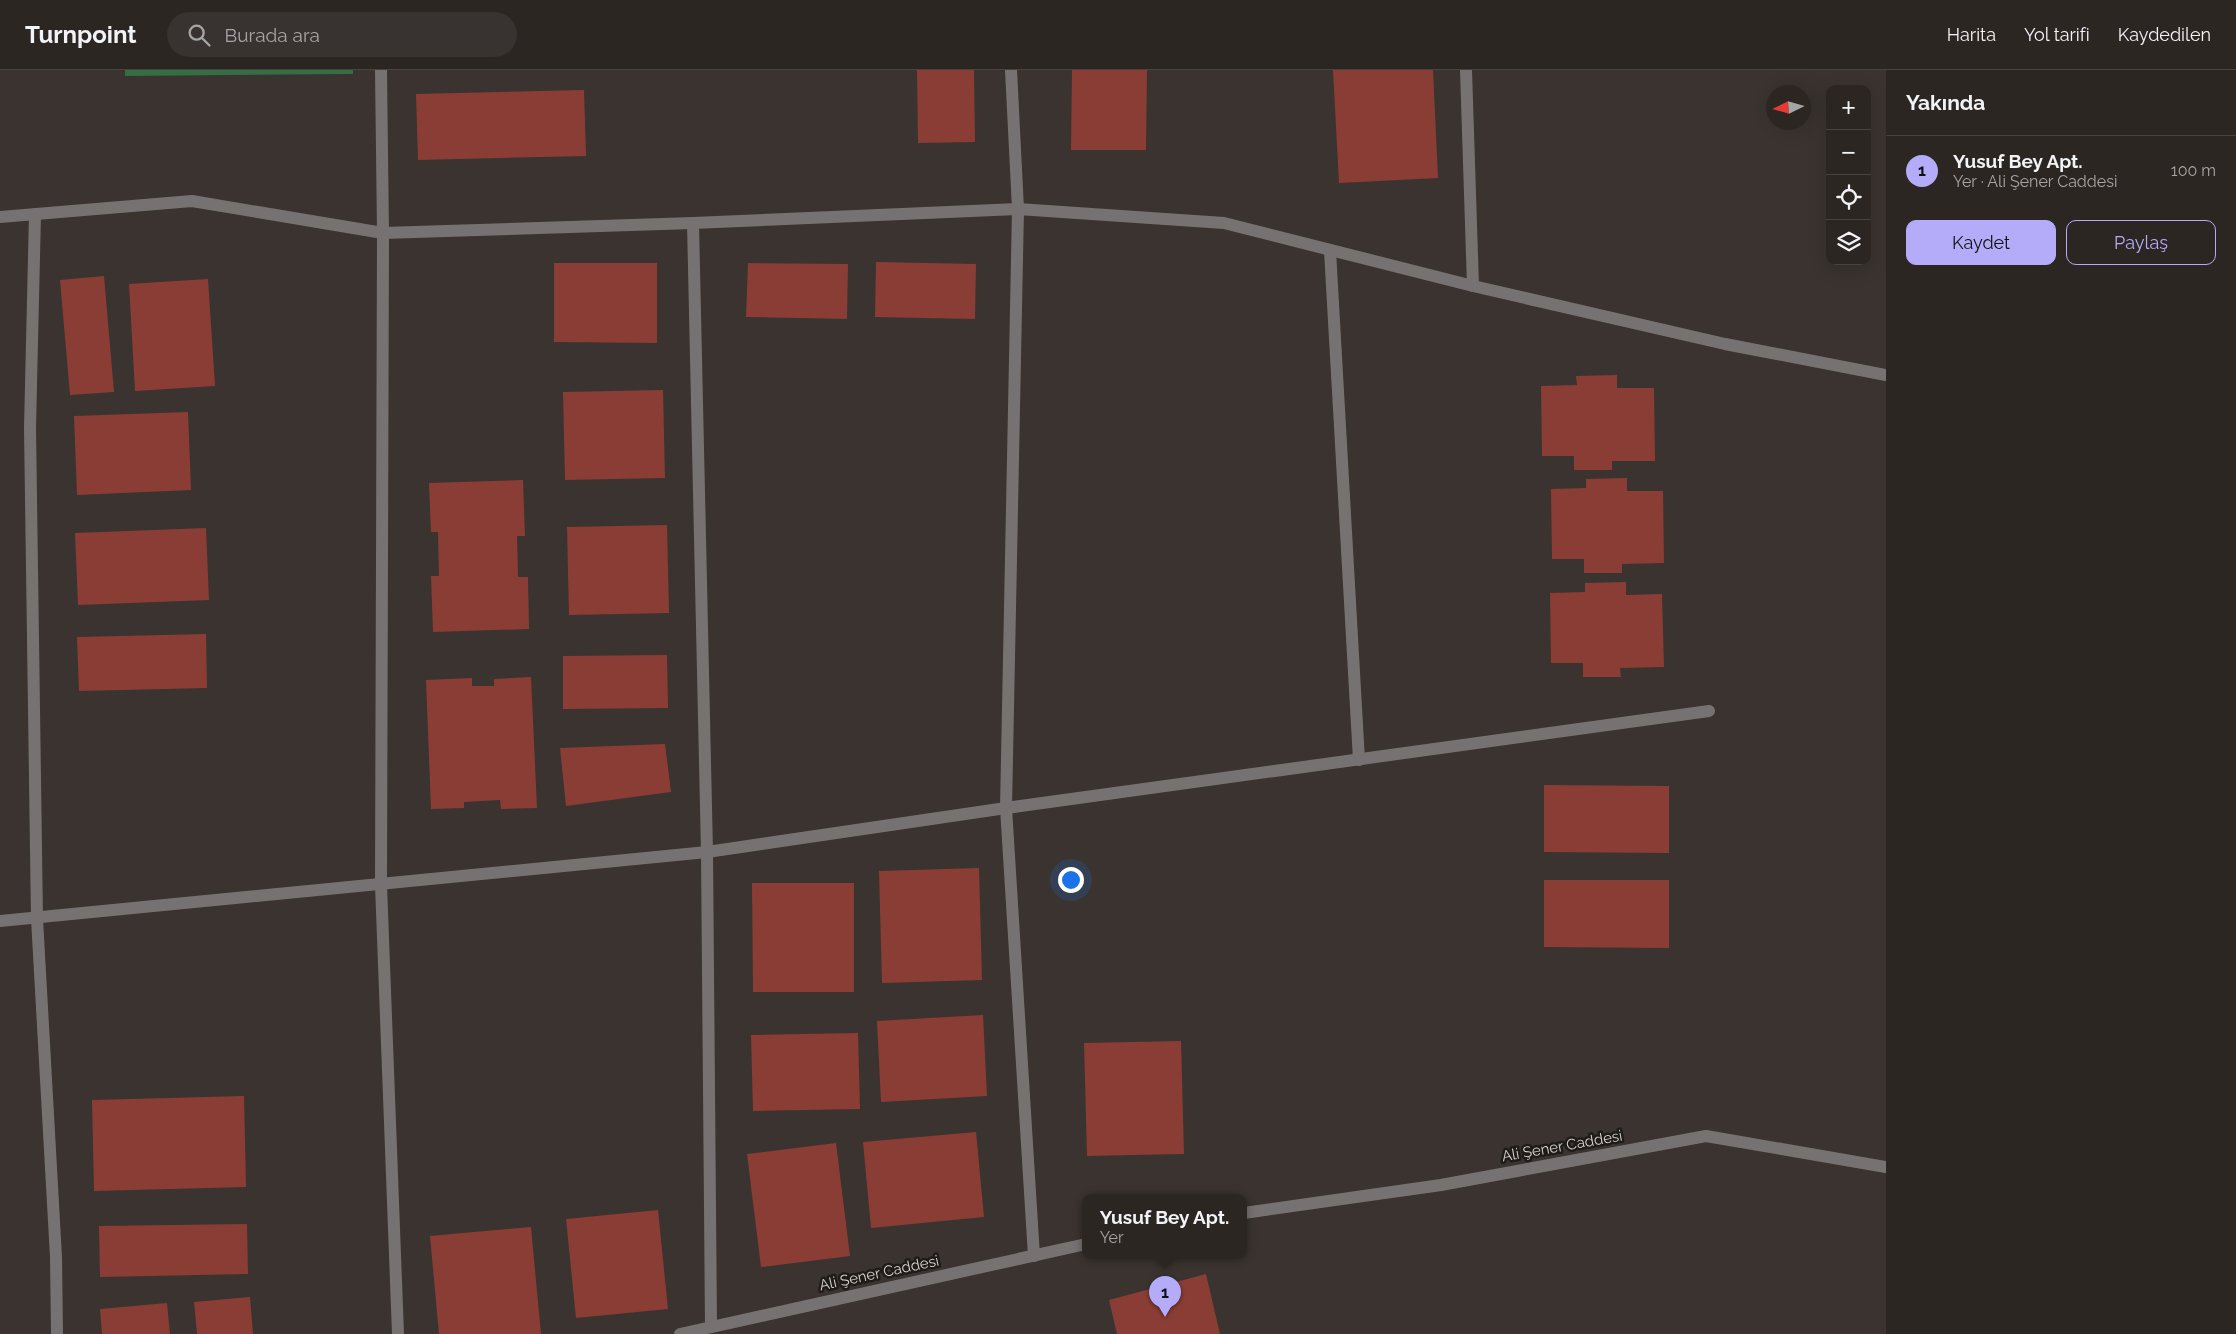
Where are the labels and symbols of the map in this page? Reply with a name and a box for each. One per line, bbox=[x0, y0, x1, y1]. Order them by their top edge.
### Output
north arrow bbox=[1766, 85, 1811, 130]
your location bbox=[1058, 867, 1084, 893]
street label: Ali Şener Caddesi bbox=[1500, 1127, 1624, 1165]
street label: Ali Şener Caddesi bbox=[817, 1252, 941, 1294]
pin: 1 bbox=[1149, 1276, 1181, 1317]

